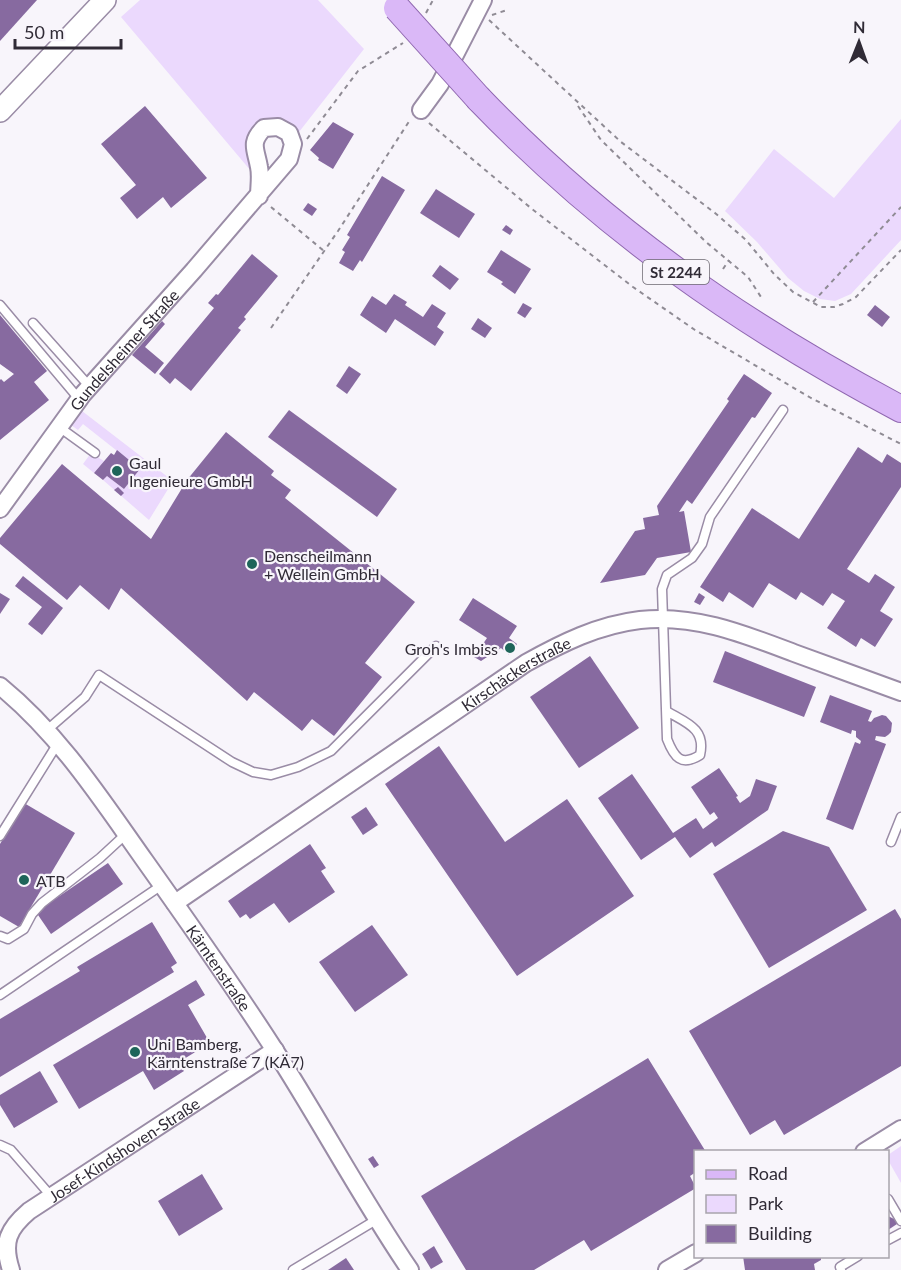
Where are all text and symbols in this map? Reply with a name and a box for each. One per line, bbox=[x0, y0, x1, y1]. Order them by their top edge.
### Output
scale bar bbox=[15, 12, 122, 50]
north arrow bbox=[829, 12, 889, 72]
text: N bbox=[853, 17, 866, 36]
text: 50 m bbox=[24, 21, 64, 43]
road number: St 2244 bbox=[643, 260, 709, 284]
street label: Gundelsheimer Straße bbox=[65, 285, 182, 414]
place label: Gaul Ingenieure GmbH bbox=[129, 453, 253, 490]
marker: Gaul Ingenieure GmbH bbox=[110, 464, 124, 478]
place label: Denscheilmann + Wellein GmbH bbox=[264, 546, 380, 583]
marker: Denscheilmann + Wellein GmbH bbox=[245, 557, 259, 571]
street label: Kirschäckerstraße bbox=[457, 632, 573, 714]
place label: Groh's Imbiss bbox=[405, 639, 498, 658]
marker: Groh's Imbiss bbox=[503, 641, 517, 655]
place label: ATB bbox=[36, 871, 66, 890]
marker: ATB bbox=[17, 873, 31, 887]
street label: Kärntenstraße bbox=[183, 921, 256, 1014]
place label: Uni Bamberg, Kärntenstraße 7 (KÄ7) bbox=[147, 1034, 304, 1071]
marker: Uni Bamberg, Kärntenstraße 7 (KÄ7) bbox=[128, 1045, 142, 1059]
street label: Josef-Kindshoven-Straße bbox=[45, 1093, 202, 1205]
legend bbox=[694, 1150, 889, 1258]
text: Road bbox=[748, 1162, 788, 1184]
text: Park bbox=[748, 1192, 784, 1214]
text: Building bbox=[748, 1222, 812, 1244]

